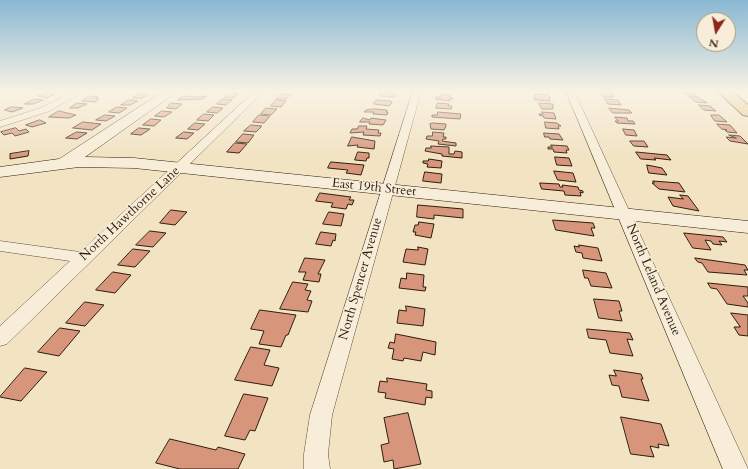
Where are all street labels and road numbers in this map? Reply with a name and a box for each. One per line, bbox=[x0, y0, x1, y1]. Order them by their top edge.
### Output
street label: North Hawthorne Lane bbox=[77, 164, 183, 264]
street label: East 19th Street bbox=[331, 176, 417, 200]
street label: North Spencer Avenue bbox=[336, 216, 386, 342]
street label: North Leland Avenue bbox=[622, 222, 684, 338]

